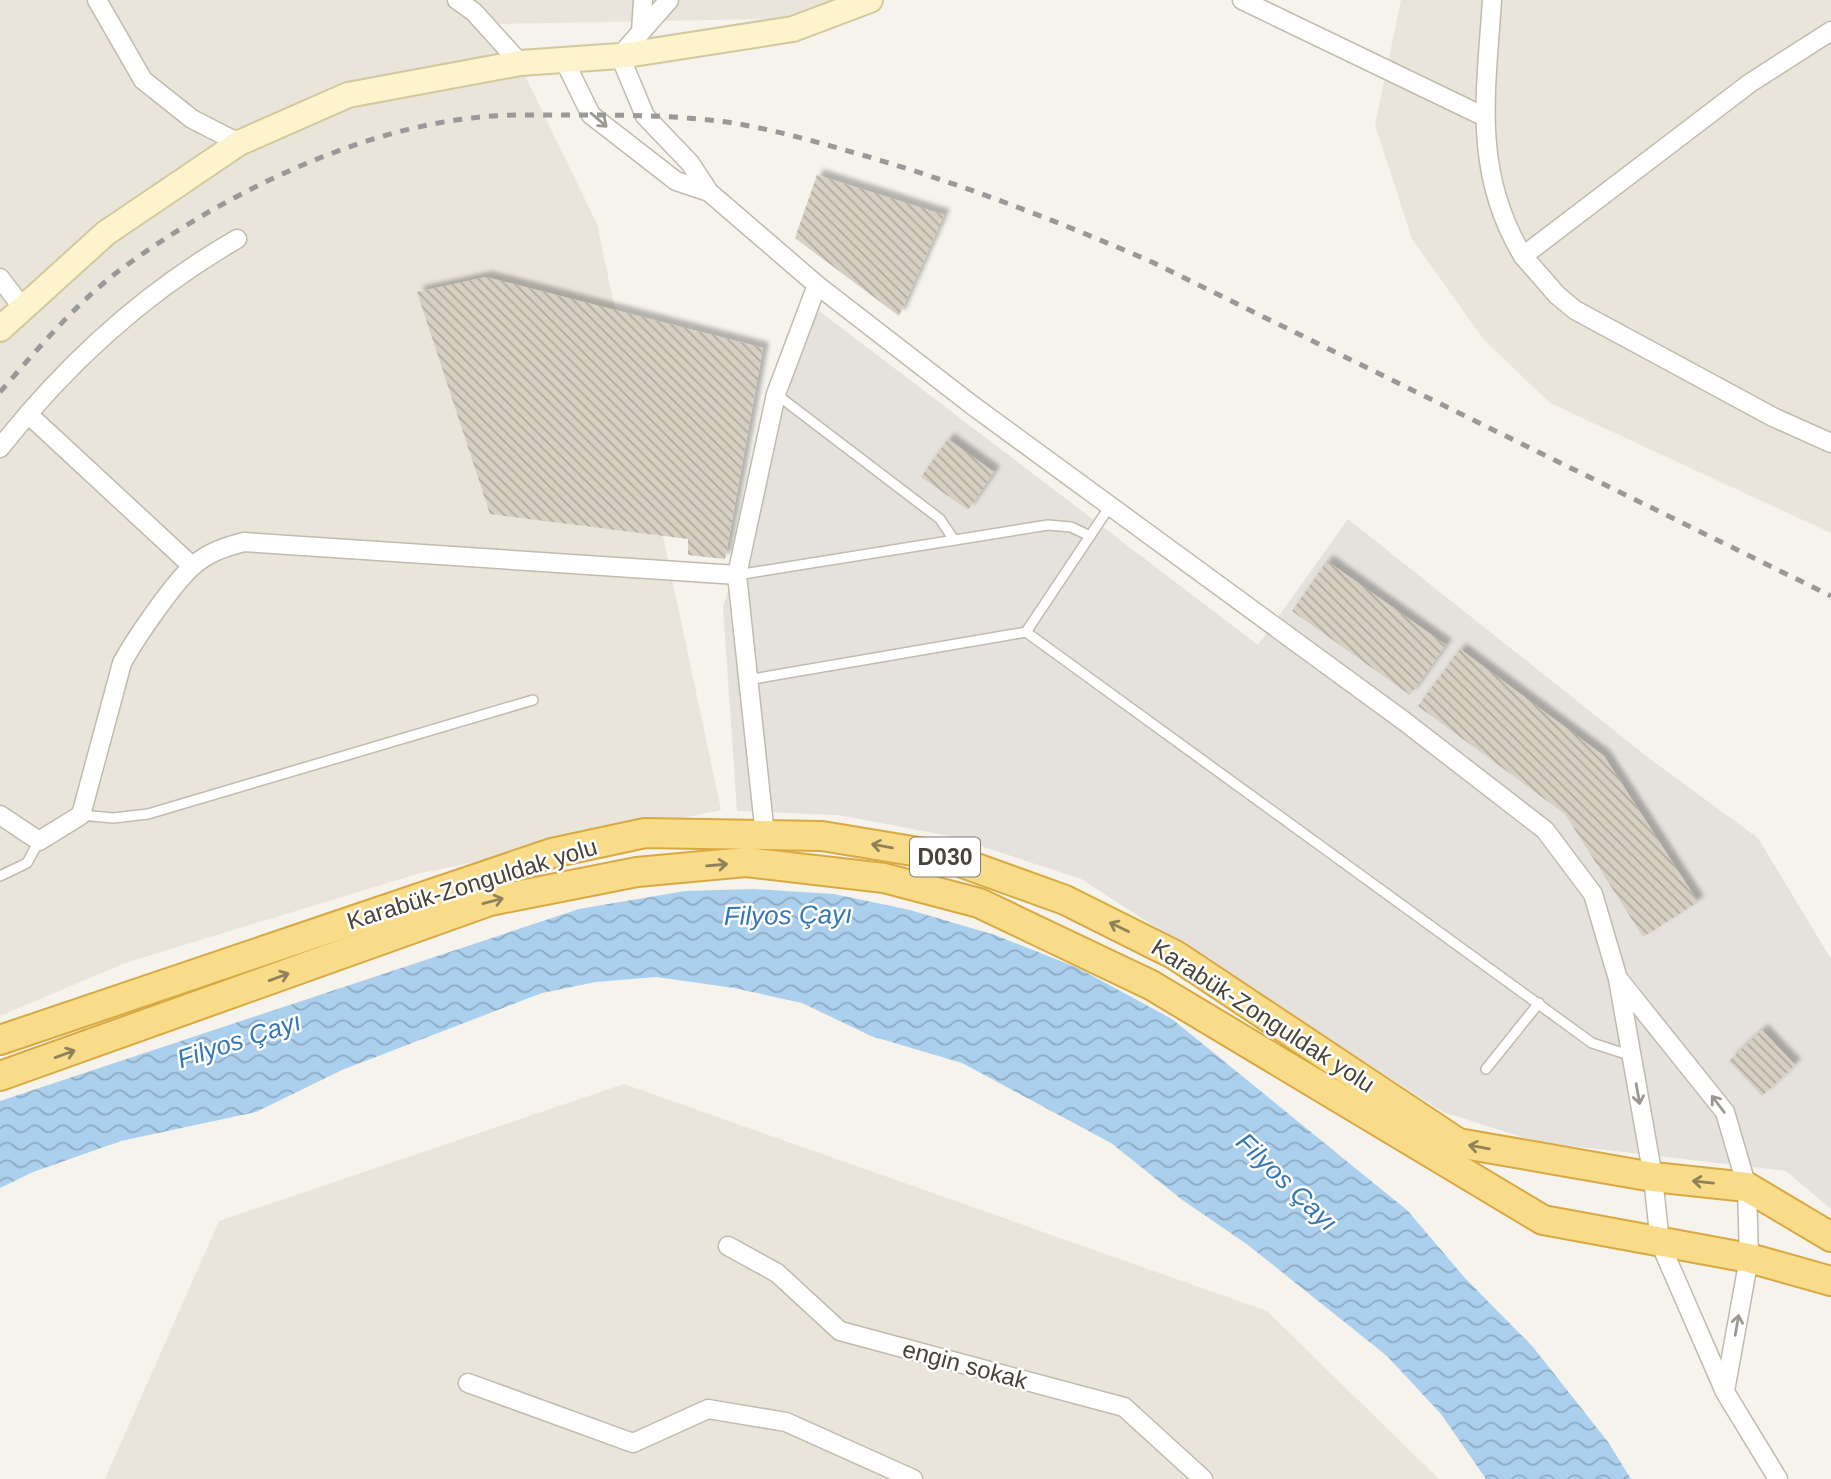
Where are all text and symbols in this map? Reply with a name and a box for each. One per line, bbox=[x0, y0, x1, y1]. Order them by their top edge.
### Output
one-way arrow bbox=[590, 112, 608, 128]
street label: Karabük-Zonguldak yolu bbox=[344, 833, 600, 934]
road number: D030 bbox=[910, 838, 980, 876]
one-way arrow bbox=[871, 839, 894, 852]
one-way arrow bbox=[706, 858, 728, 871]
one-way arrow bbox=[481, 894, 504, 907]
water label: Filyos Çayı bbox=[723, 899, 853, 931]
one-way arrow bbox=[1109, 920, 1130, 934]
street label: Karabük-Zonguldak yolu bbox=[1147, 933, 1380, 1098]
one-way arrow bbox=[267, 970, 289, 982]
water label: Filyos Çayı bbox=[173, 1006, 305, 1074]
one-way arrow bbox=[53, 1047, 75, 1059]
one-way arrow bbox=[1632, 1082, 1646, 1105]
one-way arrow bbox=[1710, 1095, 1725, 1114]
water label: Filyos Çayı bbox=[1230, 1127, 1344, 1237]
one-way arrow bbox=[1468, 1140, 1490, 1153]
one-way arrow bbox=[1692, 1176, 1715, 1189]
one-way arrow bbox=[1731, 1314, 1744, 1337]
street label: engin sokak bbox=[900, 1335, 1031, 1394]

